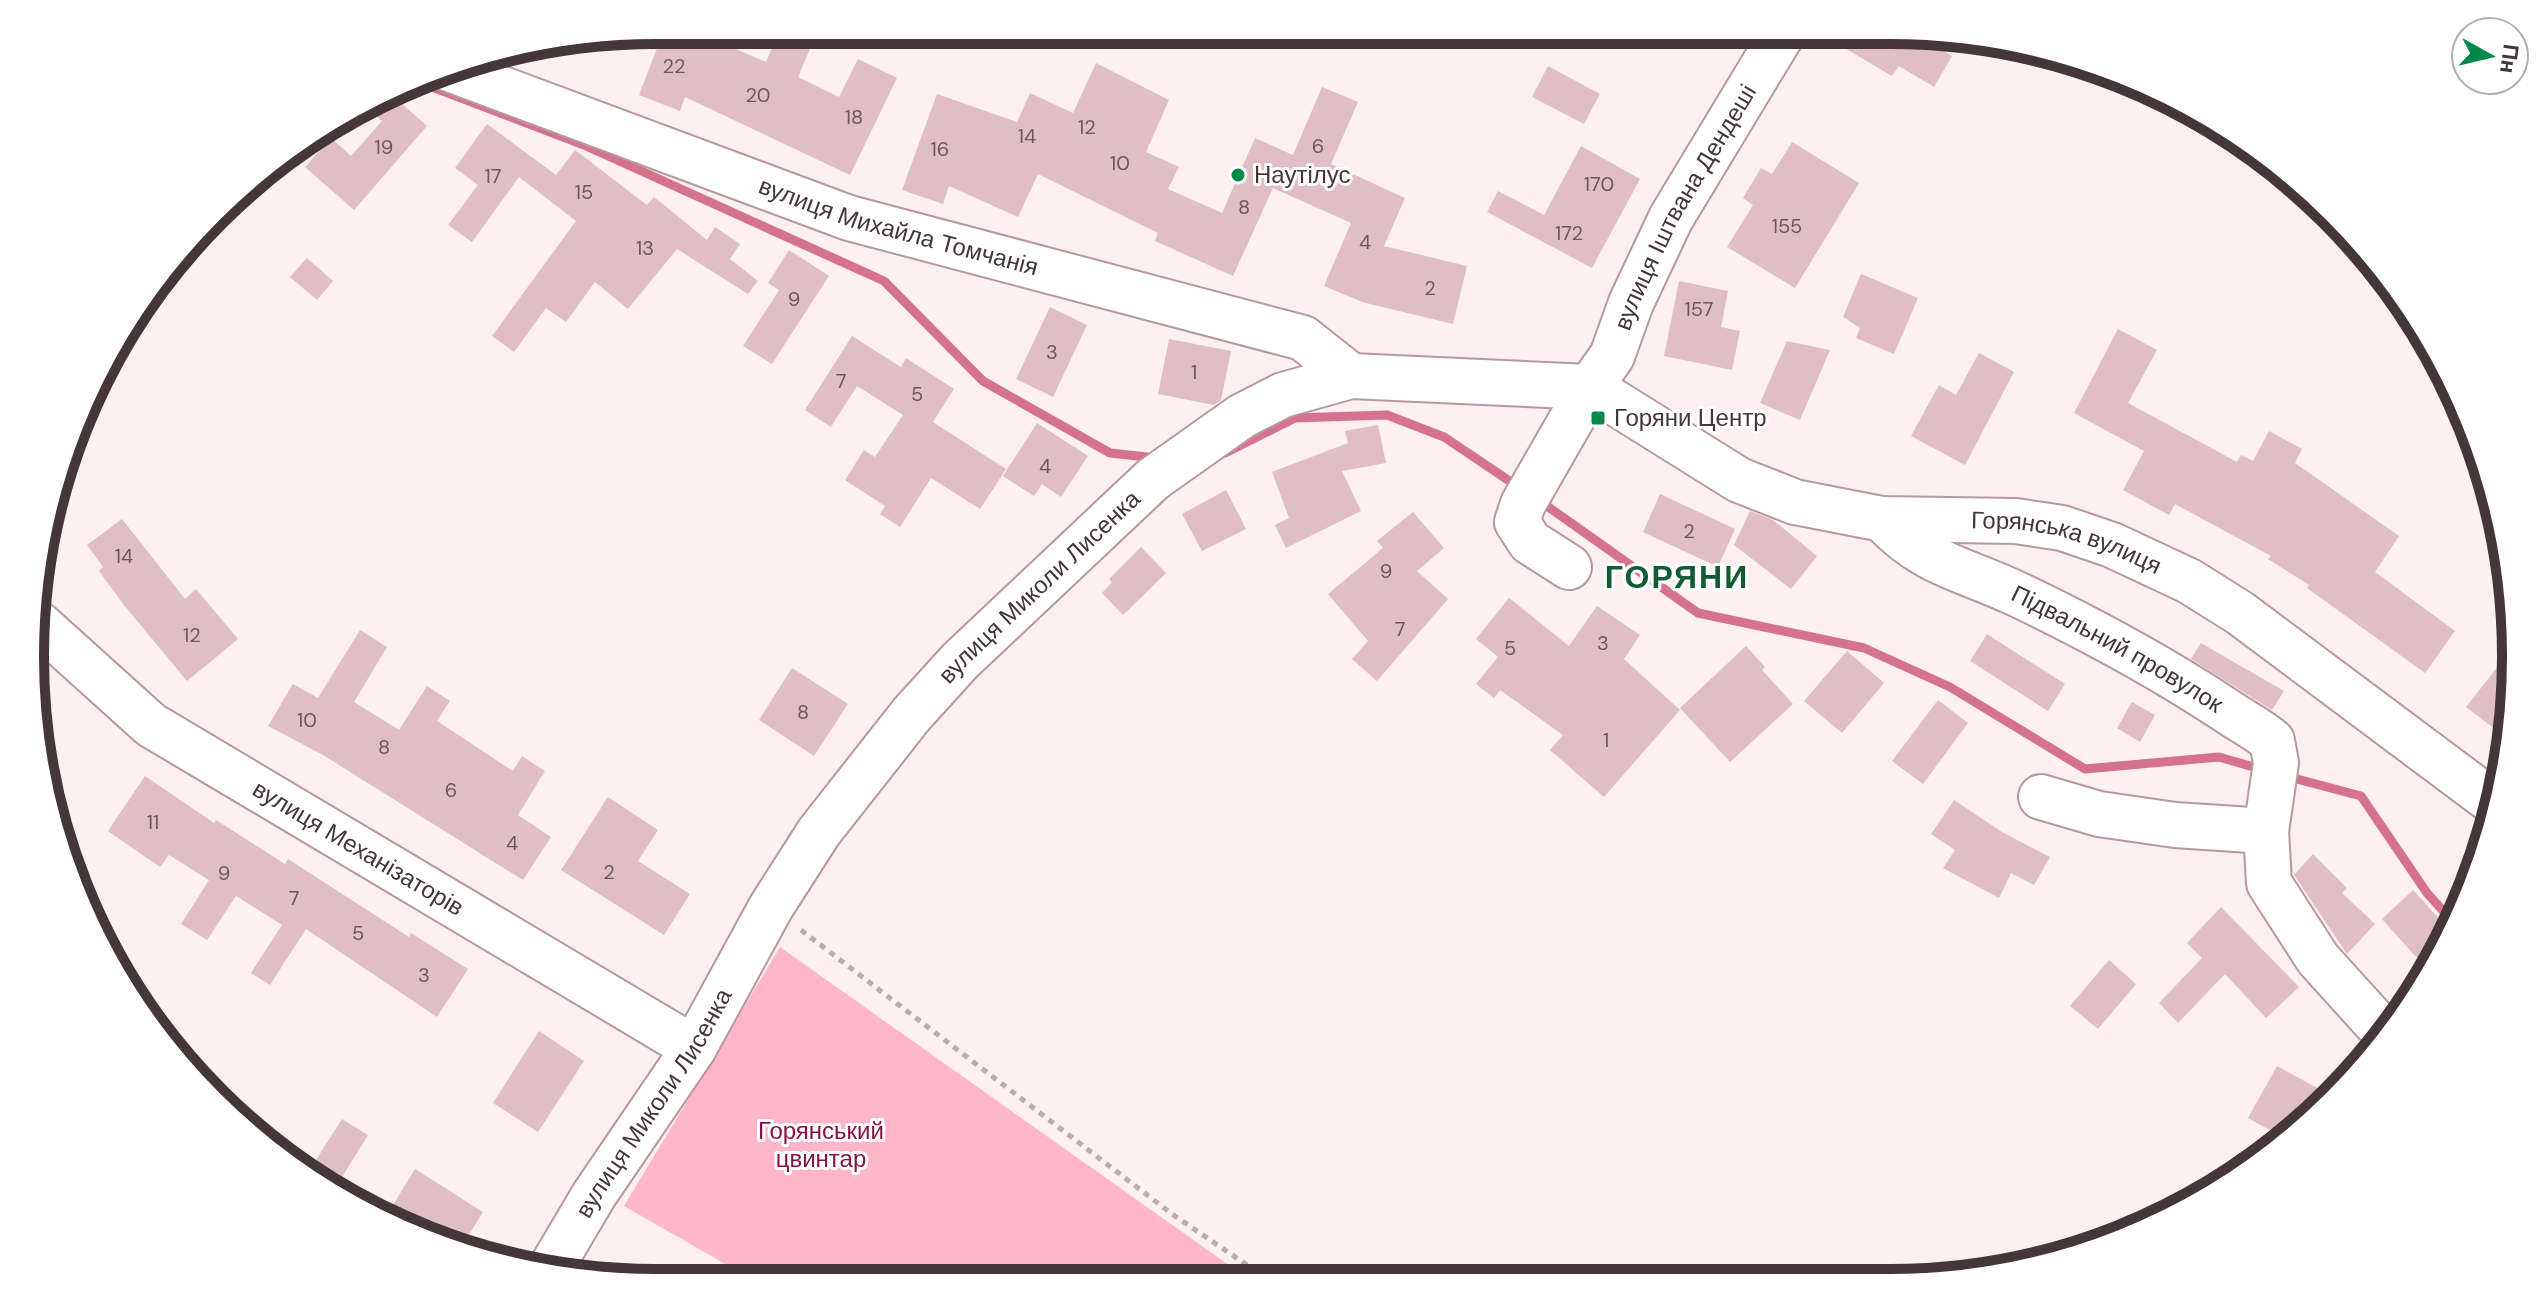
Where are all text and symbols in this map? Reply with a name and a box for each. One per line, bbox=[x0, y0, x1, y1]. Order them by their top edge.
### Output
north arrow bbox=[2450, 16, 2530, 96]
text: Пн bbox=[2493, 42, 2526, 75]
house number: 22 bbox=[662, 53, 686, 79]
street label: вулиця Іштвана Дендеші bbox=[1607, 79, 1763, 334]
house number: 20 bbox=[746, 82, 771, 108]
house number: 18 bbox=[845, 104, 863, 130]
house number: 12 bbox=[1078, 114, 1096, 140]
house number: 14 bbox=[1018, 123, 1036, 149]
house number: 6 bbox=[1312, 133, 1324, 159]
house number: 19 bbox=[375, 134, 393, 160]
house number: 16 bbox=[931, 136, 949, 162]
house number: 10 bbox=[1110, 150, 1130, 176]
place label: Наутілус bbox=[1254, 159, 1350, 190]
house number: 17 bbox=[485, 163, 501, 189]
marker: Наутілус bbox=[1229, 166, 1247, 184]
street label: вулиця Михайла Томчанія bbox=[755, 170, 1042, 282]
house number: 170 bbox=[1584, 171, 1614, 197]
house number: 15 bbox=[575, 179, 593, 205]
house number: 8 bbox=[1238, 194, 1250, 220]
house number: 155 bbox=[1772, 213, 1802, 239]
house number: 172 bbox=[1555, 220, 1583, 246]
house number: 4 bbox=[1359, 229, 1371, 255]
house number: 13 bbox=[636, 235, 654, 261]
house number: 2 bbox=[1424, 275, 1436, 301]
house number: 9 bbox=[788, 286, 800, 312]
house number: 157 bbox=[1685, 296, 1713, 322]
house number: 3 bbox=[1046, 339, 1058, 365]
house number: 1 bbox=[1191, 359, 1197, 385]
house number: 7 bbox=[836, 368, 846, 394]
house number: 5 bbox=[911, 381, 923, 407]
place label: Горяни Центр bbox=[1614, 402, 1767, 433]
marker: Горяни Центр bbox=[1589, 409, 1607, 427]
house number: 4 bbox=[1039, 453, 1051, 479]
street label: вулиця Миколи Лисенка bbox=[931, 483, 1147, 690]
street label: Горянська вулиця bbox=[1971, 504, 2167, 581]
house number: 2 bbox=[1683, 518, 1695, 544]
house number: 14 bbox=[115, 543, 133, 569]
district label: ГОРЯНИ bbox=[1605, 556, 1749, 598]
house number: 9 bbox=[1380, 558, 1392, 584]
street label: Підвальний провулок bbox=[2006, 578, 2230, 720]
house number: 7 bbox=[1395, 616, 1405, 642]
house number: 12 bbox=[183, 622, 201, 648]
house number: 3 bbox=[1597, 630, 1609, 656]
house number: 5 bbox=[1504, 635, 1516, 661]
house number: 8 bbox=[797, 699, 809, 725]
house number: 10 bbox=[297, 707, 317, 733]
house number: 1 bbox=[1603, 727, 1609, 753]
house number: 8 bbox=[378, 734, 390, 760]
street label: вулиця Механізаторів bbox=[247, 773, 470, 923]
house number: 6 bbox=[445, 777, 457, 803]
house number: 11 bbox=[147, 809, 159, 835]
house number: 4 bbox=[506, 830, 518, 856]
house number: 2 bbox=[603, 859, 615, 885]
house number: 9 bbox=[218, 860, 230, 886]
house number: 7 bbox=[289, 885, 299, 911]
house number: 5 bbox=[352, 920, 364, 946]
house number: 3 bbox=[418, 962, 430, 988]
street label: вулиця Миколи Лисенка bbox=[568, 982, 739, 1223]
park label: Горянський цвинтар bbox=[758, 1115, 884, 1174]

